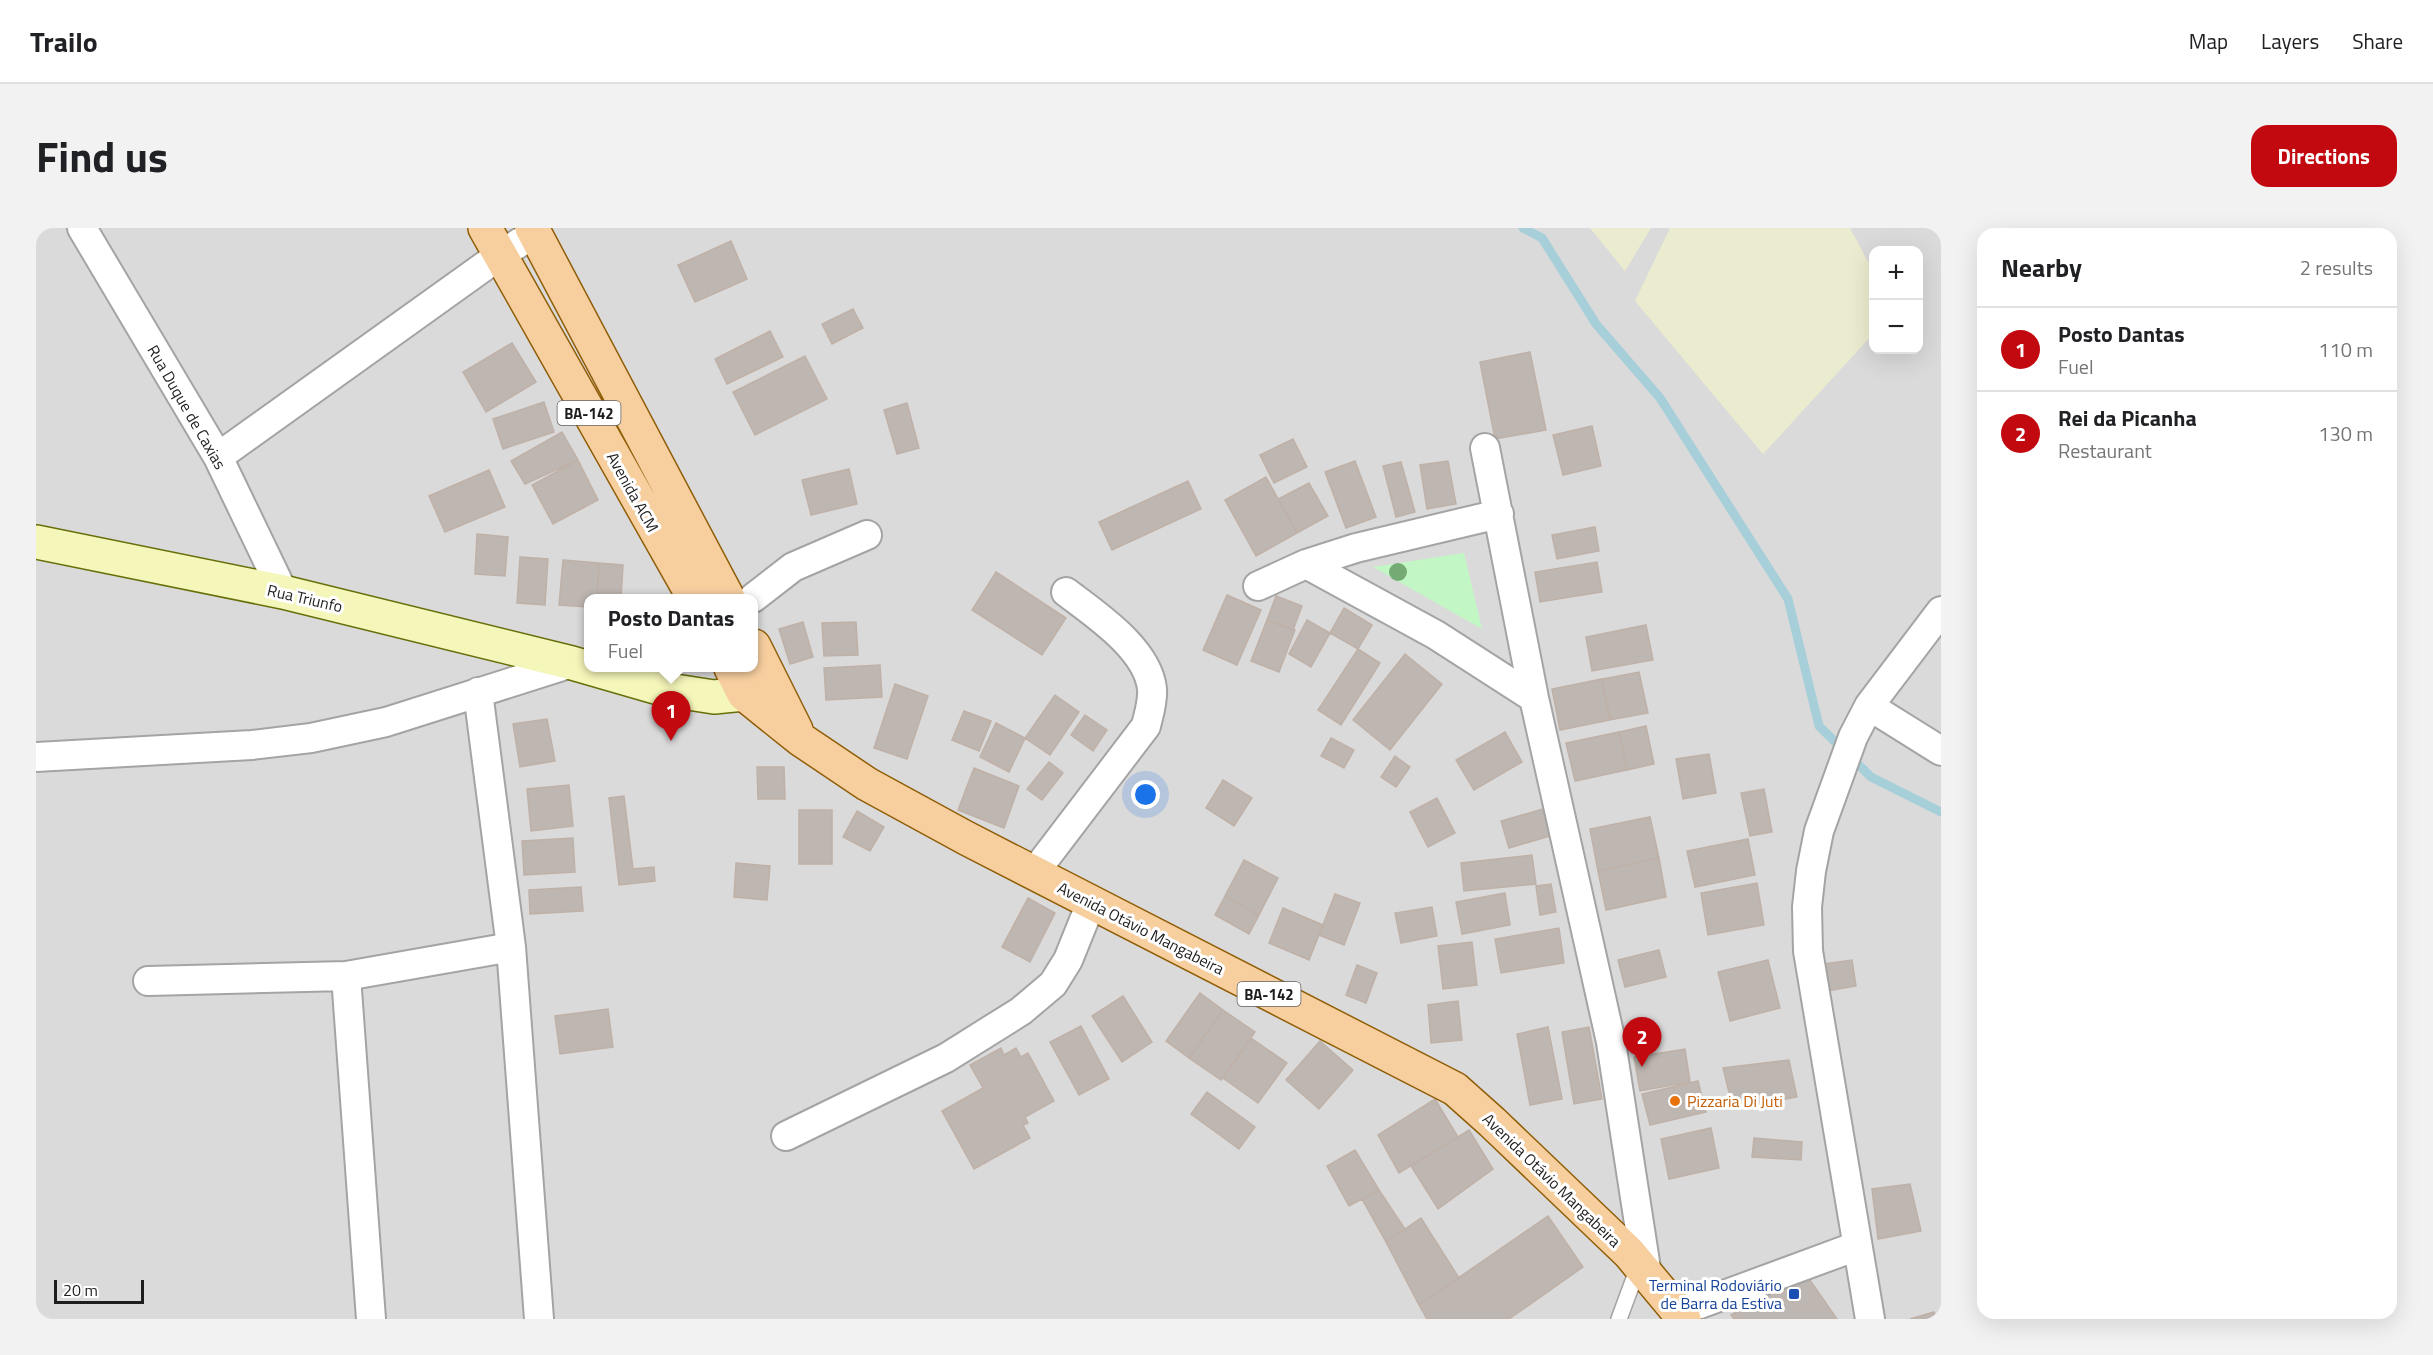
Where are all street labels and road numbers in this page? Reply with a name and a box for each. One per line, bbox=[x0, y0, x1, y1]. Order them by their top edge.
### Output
street label: Rua Duque de Caxias bbox=[142, 340, 232, 474]
road number: BA-142 bbox=[558, 401, 620, 425]
street label: Avenida ACM bbox=[601, 447, 665, 537]
street label: Rua Triunfo bbox=[265, 578, 345, 618]
street label: Avenida Otávio Mangabeira bbox=[1054, 876, 1228, 980]
road number: BA-142 bbox=[1238, 982, 1300, 1006]
street label: Avenida Otávio Mangabeira bbox=[1477, 1107, 1627, 1253]

